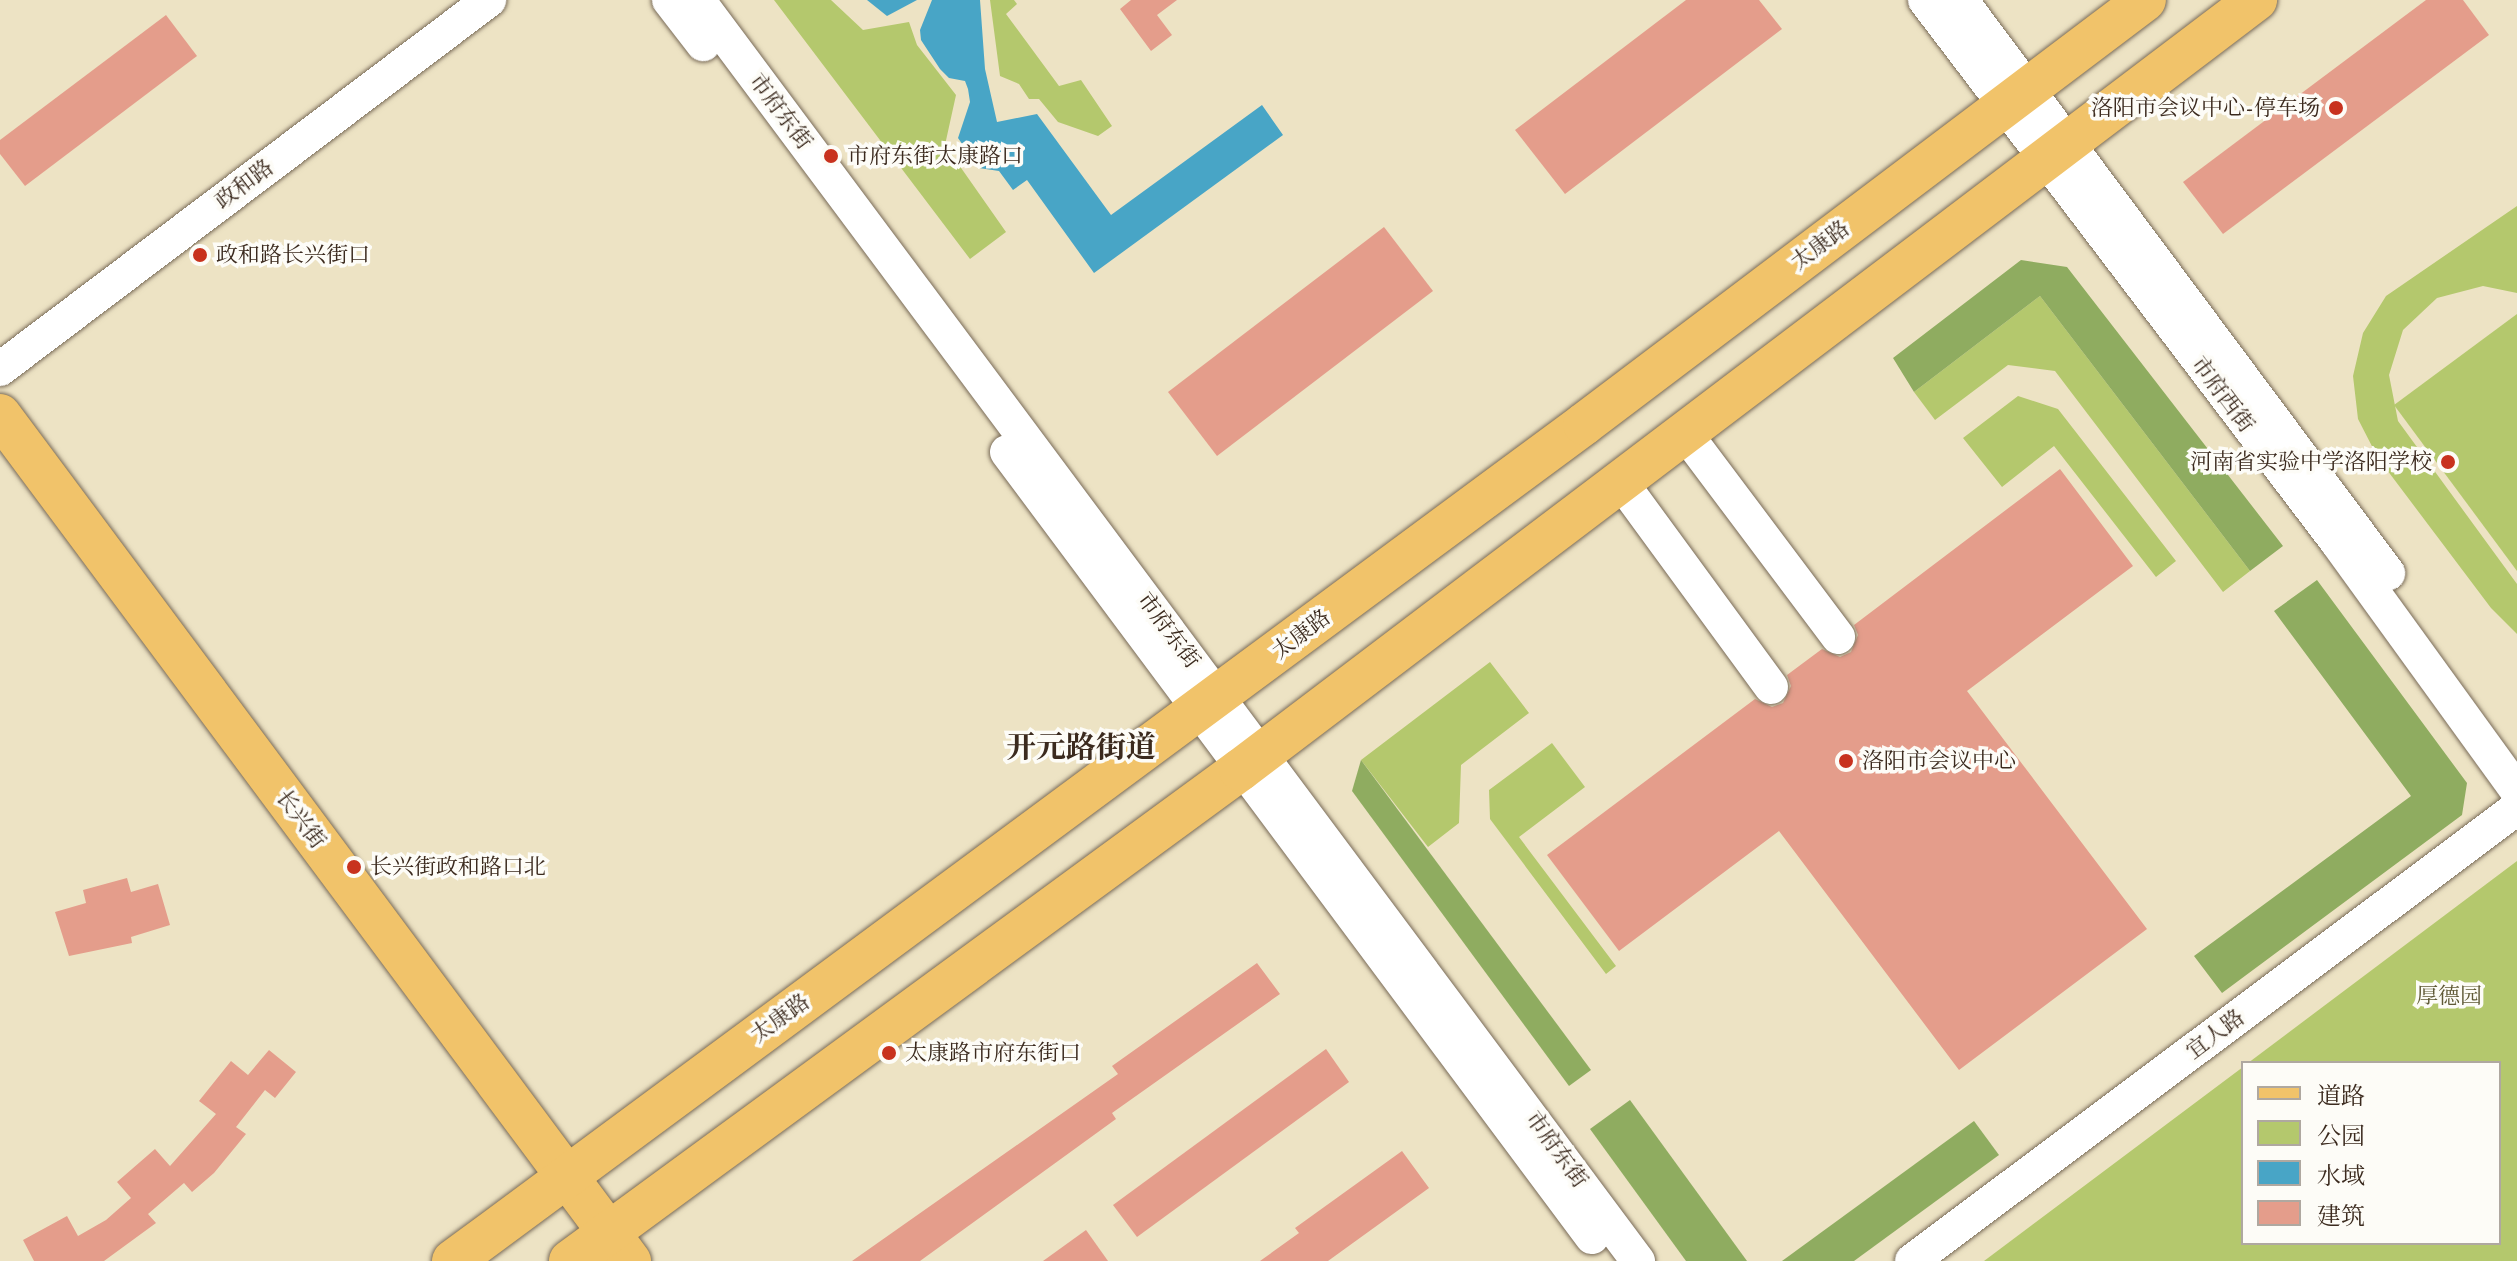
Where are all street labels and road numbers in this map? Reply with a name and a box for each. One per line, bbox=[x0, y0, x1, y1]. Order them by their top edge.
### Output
street label: 市府东街 bbox=[744, 68, 818, 154]
street label: 政和路 bbox=[210, 154, 278, 214]
street label: 太康路 bbox=[1786, 215, 1854, 275]
street label: 市府西街 bbox=[2186, 351, 2260, 437]
street label: 市府东街 bbox=[1132, 587, 1206, 673]
street label: 太康路 bbox=[1267, 604, 1335, 664]
street label: 长兴街 bbox=[271, 785, 331, 853]
street label: 太康路 bbox=[746, 988, 814, 1048]
street label: 宜人路 bbox=[2181, 1004, 2249, 1064]
street label: 市府东街 bbox=[1520, 1106, 1594, 1192]

